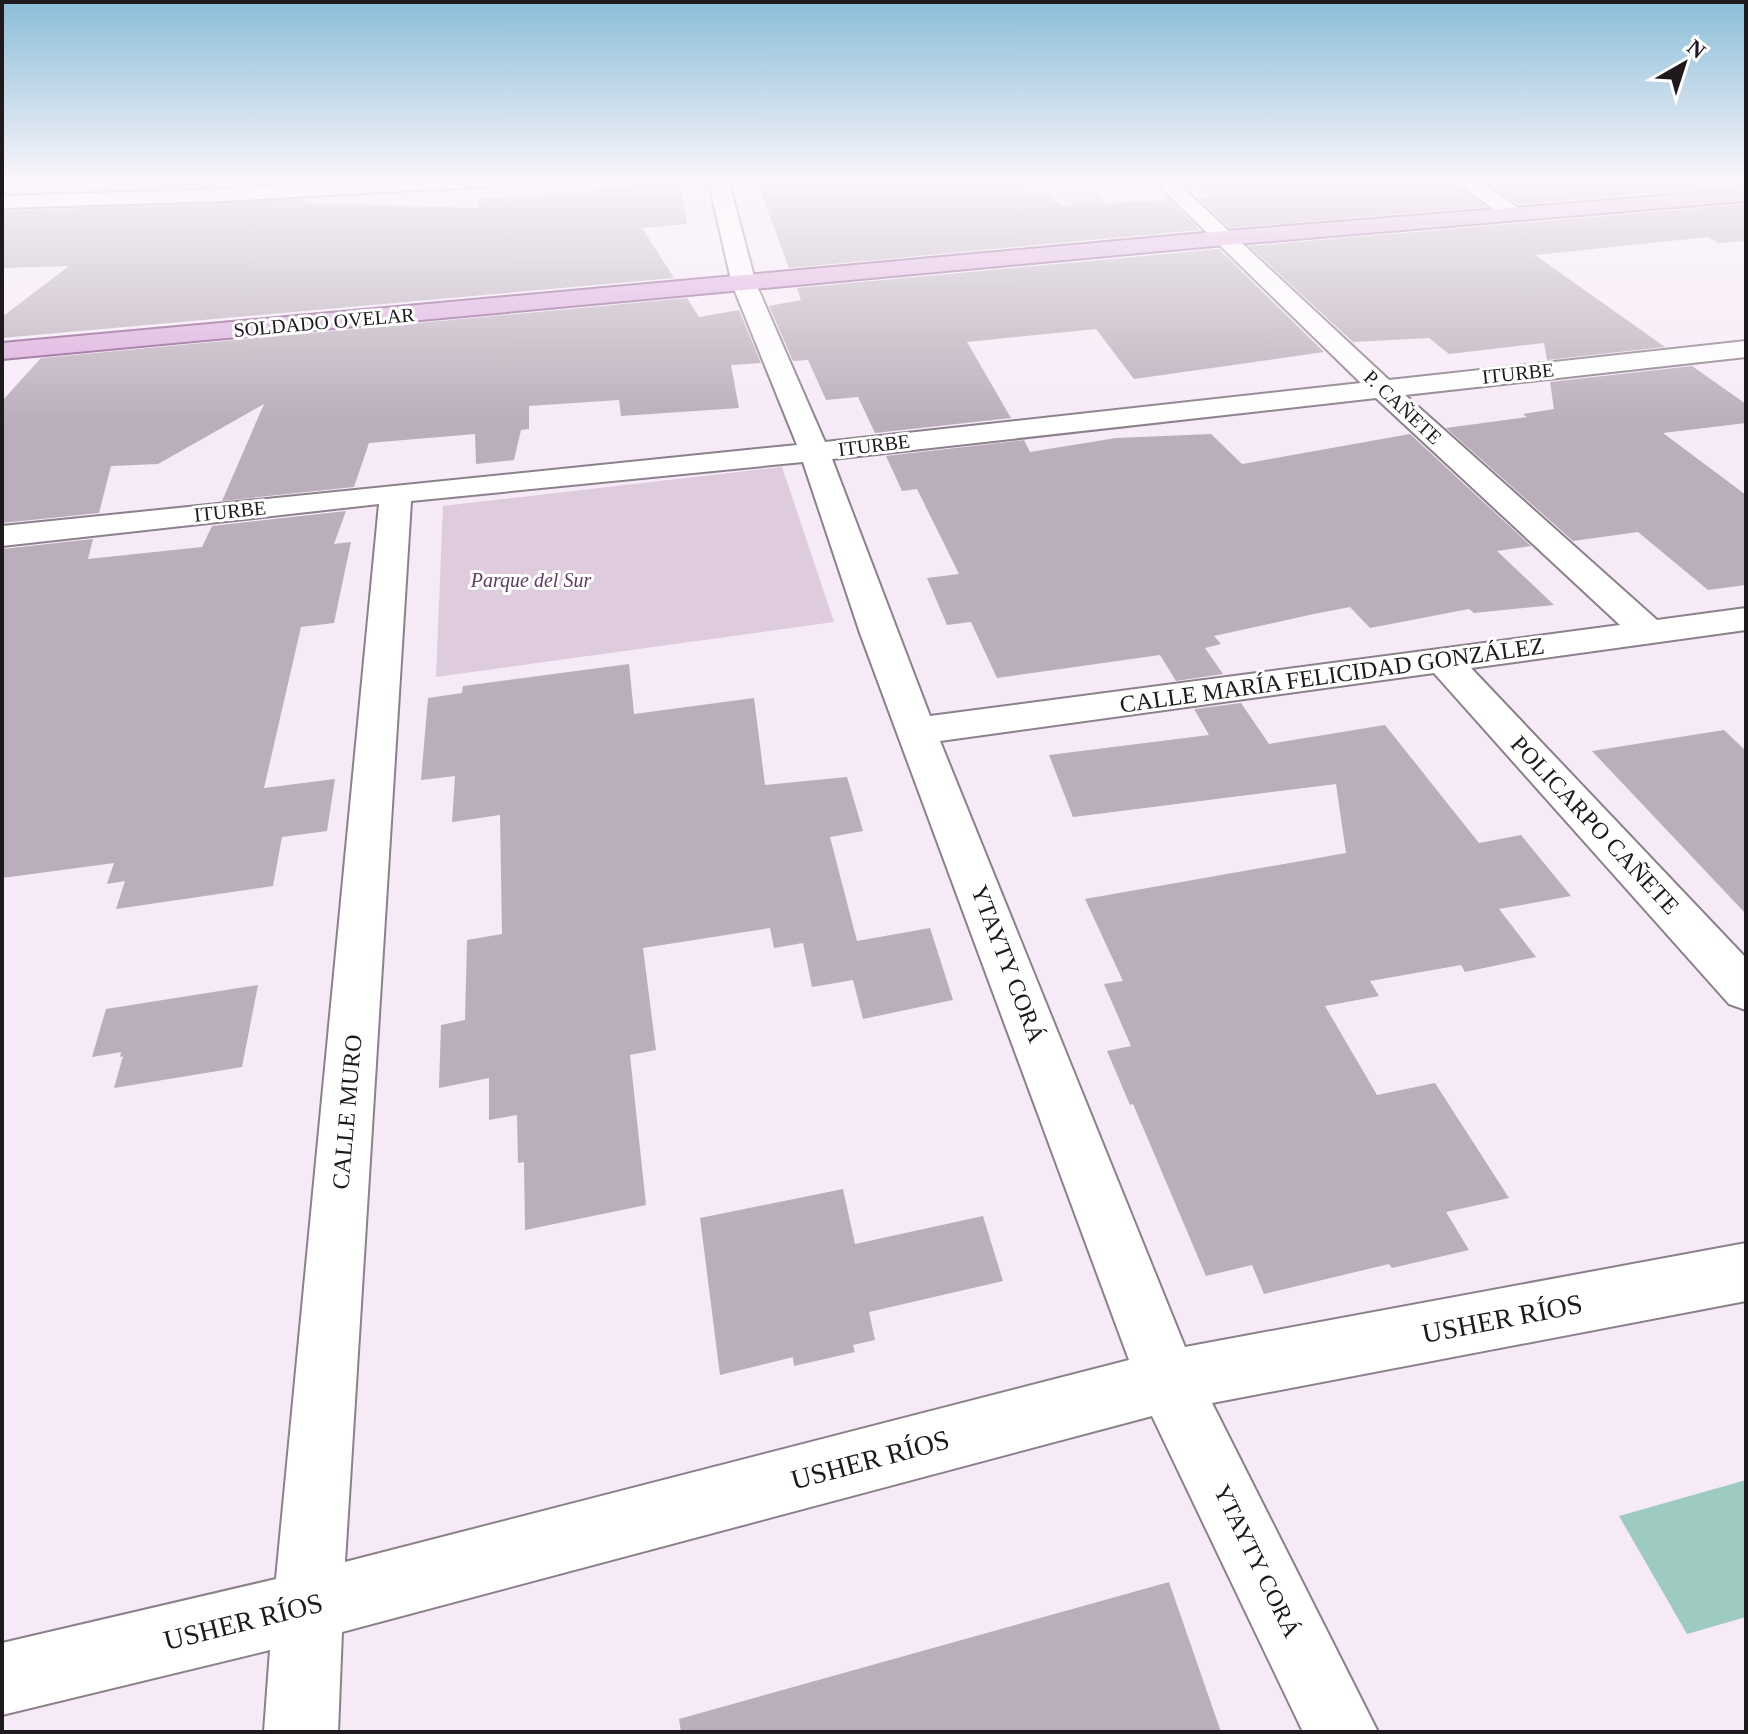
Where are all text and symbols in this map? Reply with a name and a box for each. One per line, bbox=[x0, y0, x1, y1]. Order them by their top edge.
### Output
north arrow bbox=[1644, 24, 1724, 104]
text: N bbox=[1682, 34, 1710, 64]
street label: SOLDADO OVELAR bbox=[233, 303, 416, 341]
street label: ITURBE bbox=[1481, 358, 1555, 388]
street label: P. CAÑETE bbox=[1360, 365, 1447, 448]
street label: ITURBE bbox=[837, 430, 911, 460]
street label: ITURBE bbox=[193, 496, 267, 526]
park label: Parque del Sur bbox=[470, 569, 591, 592]
street label: CALLE MARÍA FELICIDAD GONZÁLEZ bbox=[1118, 632, 1546, 718]
street label: POLICARPO CAÑETE bbox=[1506, 731, 1684, 919]
street label: YTAYTY CORÁ bbox=[966, 882, 1050, 1047]
street label: CALLE MURO bbox=[327, 1033, 367, 1191]
street label: USHER RÍOS bbox=[1419, 1288, 1585, 1349]
street label: USHER RÍOS bbox=[788, 1423, 953, 1495]
street label: YTAYTY CORÁ bbox=[1209, 1481, 1305, 1642]
street label: USHER RÍOS bbox=[160, 1587, 326, 1656]

